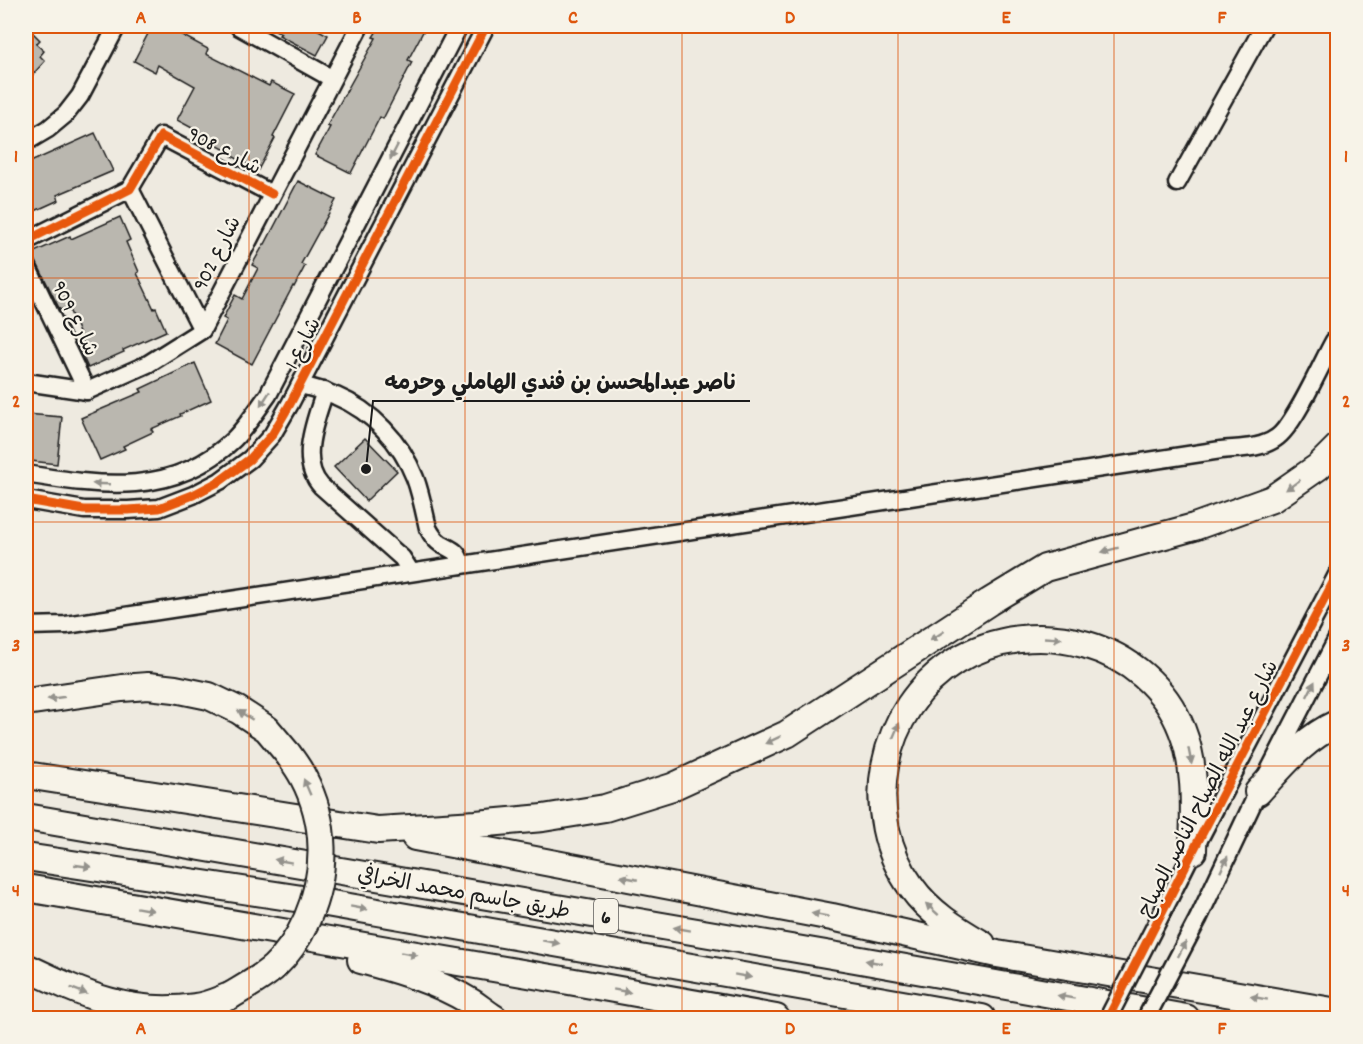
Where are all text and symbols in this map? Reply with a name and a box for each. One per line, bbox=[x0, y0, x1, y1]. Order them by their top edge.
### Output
text: A bbox=[136, 5, 147, 33]
text: B bbox=[352, 5, 362, 33]
text: C bbox=[568, 5, 578, 33]
text: D bbox=[785, 5, 796, 33]
text: E bbox=[1001, 5, 1011, 33]
text: F bbox=[1218, 5, 1228, 33]
street label: شارع 908 bbox=[181, 121, 266, 185]
text: 1 bbox=[14, 144, 18, 172]
one-way arrow bbox=[389, 144, 398, 161]
text: 1 bbox=[1344, 144, 1348, 172]
street label: شارع 902 bbox=[187, 212, 250, 297]
street label: شارع 909 bbox=[42, 276, 105, 362]
street label: شارع 1 bbox=[279, 313, 330, 376]
callout: ناصر عبدالمحسن بن فندي الهاملي وحرمه bbox=[373, 361, 750, 401]
text: ناصر عبدالمحسن بن فندي الهاملي وحرمه bbox=[384, 369, 738, 401]
text: 2 bbox=[12, 389, 20, 417]
text: 2 bbox=[1342, 389, 1350, 417]
one-way arrow bbox=[259, 391, 270, 408]
one-way arrow bbox=[91, 479, 110, 489]
one-way arrow bbox=[1285, 479, 1301, 491]
one-way arrow bbox=[1101, 546, 1119, 555]
one-way arrow bbox=[929, 630, 945, 641]
text: 3 bbox=[12, 633, 20, 661]
one-way arrow bbox=[1043, 633, 1062, 643]
text: 3 bbox=[1342, 633, 1350, 661]
street label: شارع عبد الله الصباح الناصر الصباح bbox=[1132, 656, 1288, 923]
one-way arrow bbox=[1305, 680, 1315, 698]
one-way arrow bbox=[46, 693, 65, 702]
one-way arrow bbox=[237, 709, 253, 720]
one-way arrow bbox=[891, 722, 900, 739]
one-way arrow bbox=[764, 736, 781, 745]
one-way arrow bbox=[1186, 747, 1195, 766]
one-way arrow bbox=[303, 779, 312, 796]
one-way arrow bbox=[1220, 855, 1229, 872]
one-way arrow bbox=[273, 856, 292, 865]
street label: طريق جاسم محمد الخرافي bbox=[355, 859, 573, 928]
one-way arrow bbox=[74, 862, 93, 871]
one-way arrow bbox=[619, 873, 638, 882]
text: 4 bbox=[12, 878, 20, 906]
text: 4 bbox=[1342, 878, 1350, 906]
road number: 6 bbox=[594, 899, 618, 933]
one-way arrow bbox=[925, 903, 940, 916]
one-way arrow bbox=[136, 904, 155, 913]
one-way arrow bbox=[350, 904, 369, 913]
one-way arrow bbox=[810, 910, 829, 919]
one-way arrow bbox=[672, 924, 691, 933]
one-way arrow bbox=[542, 938, 561, 947]
one-way arrow bbox=[1177, 940, 1187, 958]
one-way arrow bbox=[400, 949, 419, 958]
one-way arrow bbox=[864, 957, 883, 966]
one-way arrow bbox=[734, 972, 753, 981]
one-way arrow bbox=[613, 986, 632, 995]
one-way arrow bbox=[70, 987, 88, 996]
one-way arrow bbox=[1056, 992, 1075, 1001]
one-way arrow bbox=[1249, 994, 1268, 1003]
text: A bbox=[136, 1016, 147, 1044]
text: B bbox=[352, 1016, 362, 1044]
text: C bbox=[568, 1016, 578, 1044]
text: D bbox=[785, 1016, 796, 1044]
text: E bbox=[1001, 1016, 1011, 1044]
text: F bbox=[1218, 1016, 1228, 1044]

